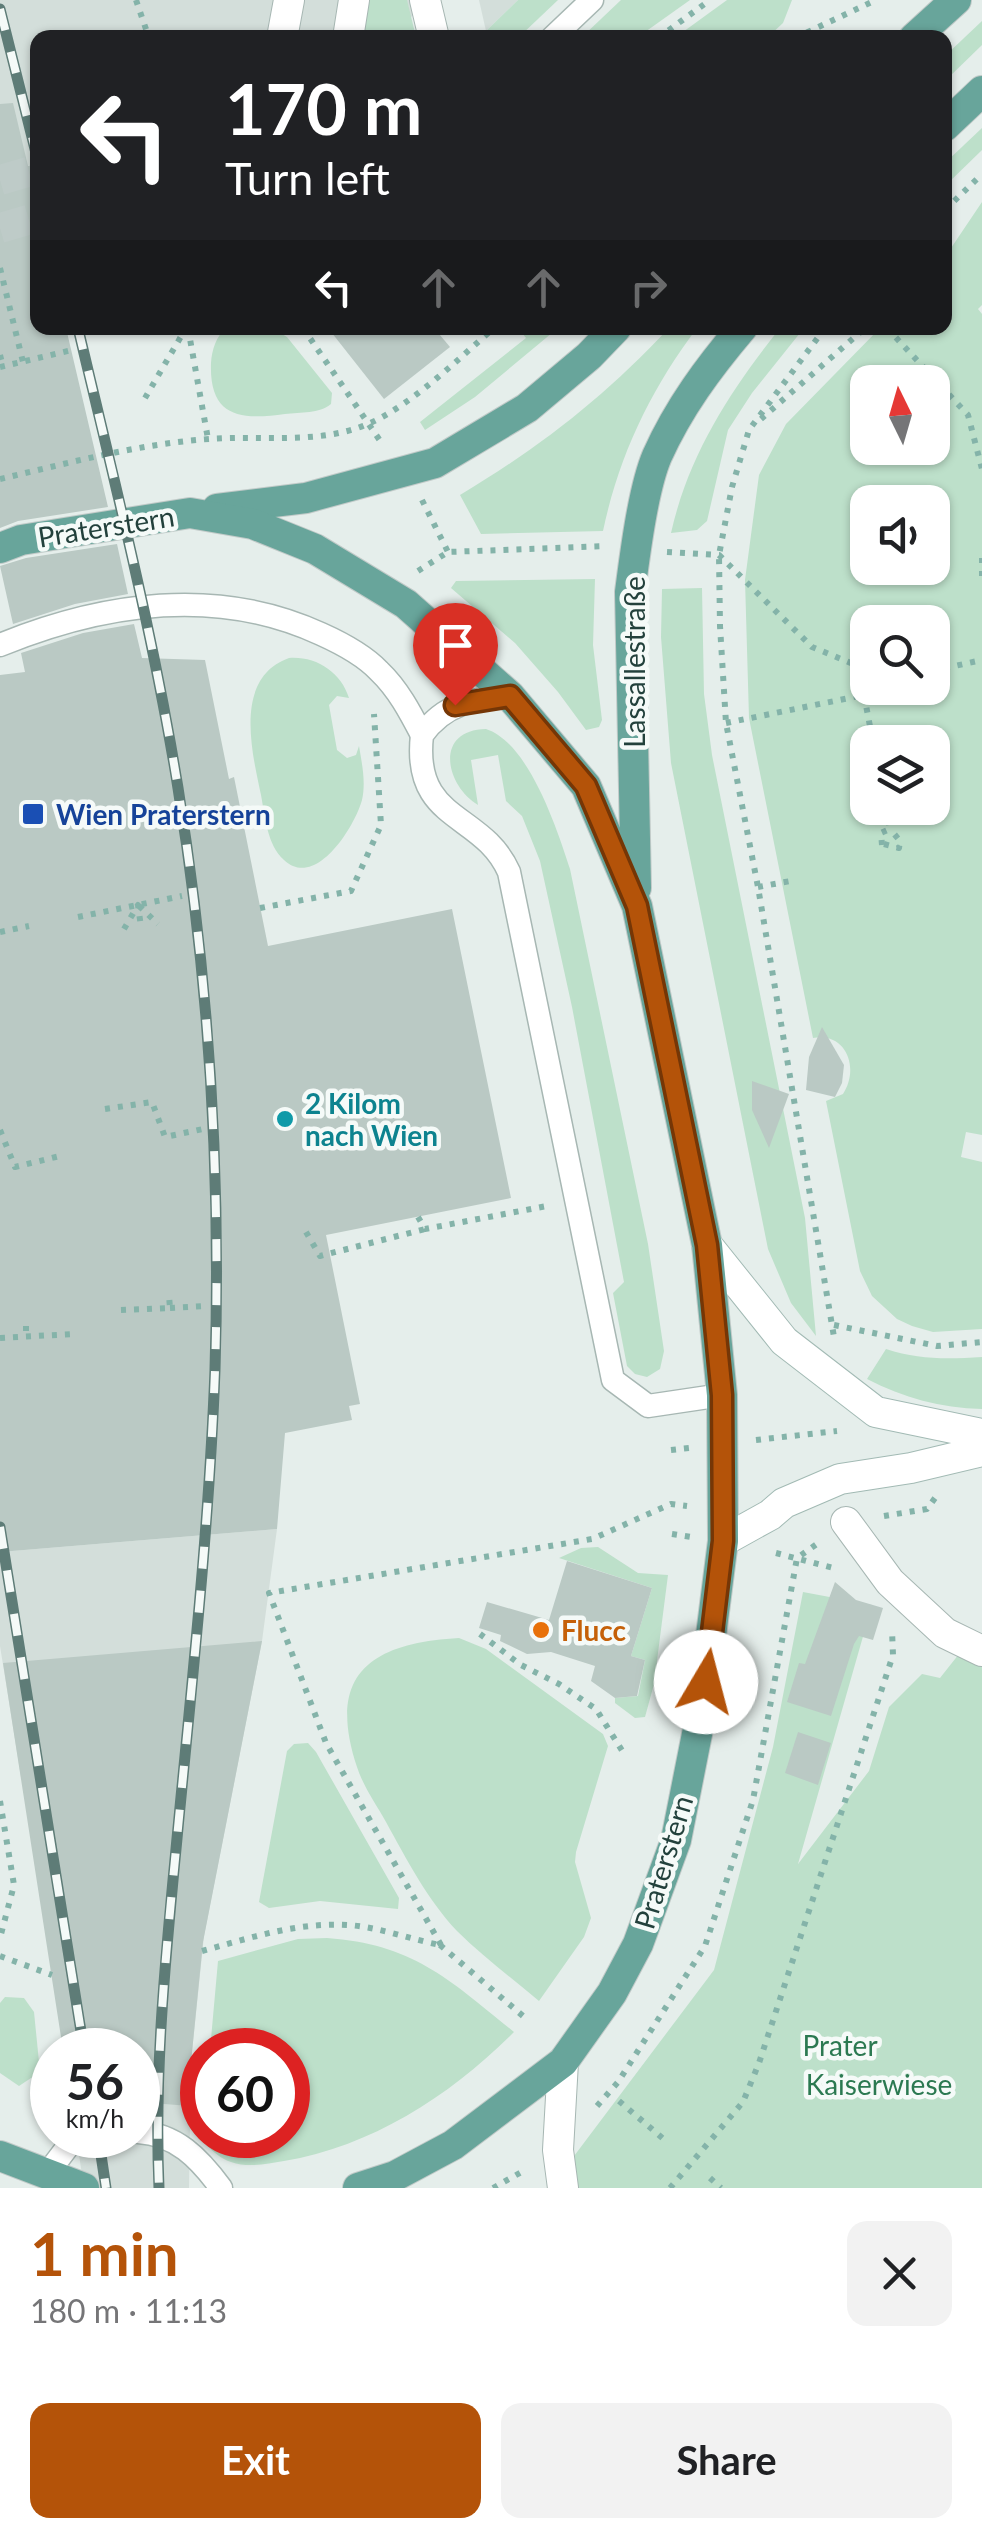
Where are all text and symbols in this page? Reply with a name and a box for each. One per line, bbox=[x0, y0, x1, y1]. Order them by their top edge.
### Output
text: 170 m bbox=[225, 66, 422, 150]
icon: left bbox=[60, 70, 190, 200]
text: Turn left bbox=[225, 151, 390, 205]
icon: left bbox=[306, 260, 361, 315]
icon: ahead bbox=[411, 260, 466, 315]
icon: ahead bbox=[516, 260, 571, 315]
icon: right bbox=[621, 260, 676, 315]
north arrow bbox=[850, 365, 950, 465]
map controls bbox=[850, 365, 950, 825]
button: sound bbox=[850, 485, 950, 585]
street label: Praterstern bbox=[35, 498, 177, 554]
street label: Lassallestraße bbox=[617, 576, 651, 748]
pin bbox=[413, 603, 498, 706]
button: search bbox=[850, 605, 950, 705]
icon: arrive bbox=[428, 618, 483, 673]
button: layers bbox=[850, 725, 950, 825]
place label: Wien Praterstern bbox=[56, 797, 271, 831]
marker: Wien Praterstern bbox=[20, 801, 46, 827]
place label: 2 Kilom nach Wien bbox=[305, 1086, 438, 1152]
marker: 2 Kilom nach Wien bbox=[274, 1108, 296, 1130]
place label: Flucc bbox=[561, 1613, 627, 1647]
marker: Flucc bbox=[530, 1619, 552, 1641]
position arrow bbox=[654, 1630, 758, 1734]
street label: Praterstern bbox=[627, 1791, 699, 1933]
speed limit sign: 60 bbox=[180, 2028, 310, 2158]
park label: Prater bbox=[802, 2028, 878, 2062]
text: 56 bbox=[66, 2051, 124, 2111]
park label: Kaiserwiese bbox=[806, 2067, 952, 2101]
text: km/h bbox=[66, 2103, 124, 2133]
text: 1 min bbox=[30, 2217, 179, 2289]
button: close bbox=[847, 2221, 952, 2326]
text: 180 m · 11:13 bbox=[30, 2291, 227, 2330]
button: Exit bbox=[30, 2403, 481, 2518]
button: Share bbox=[501, 2403, 952, 2518]

